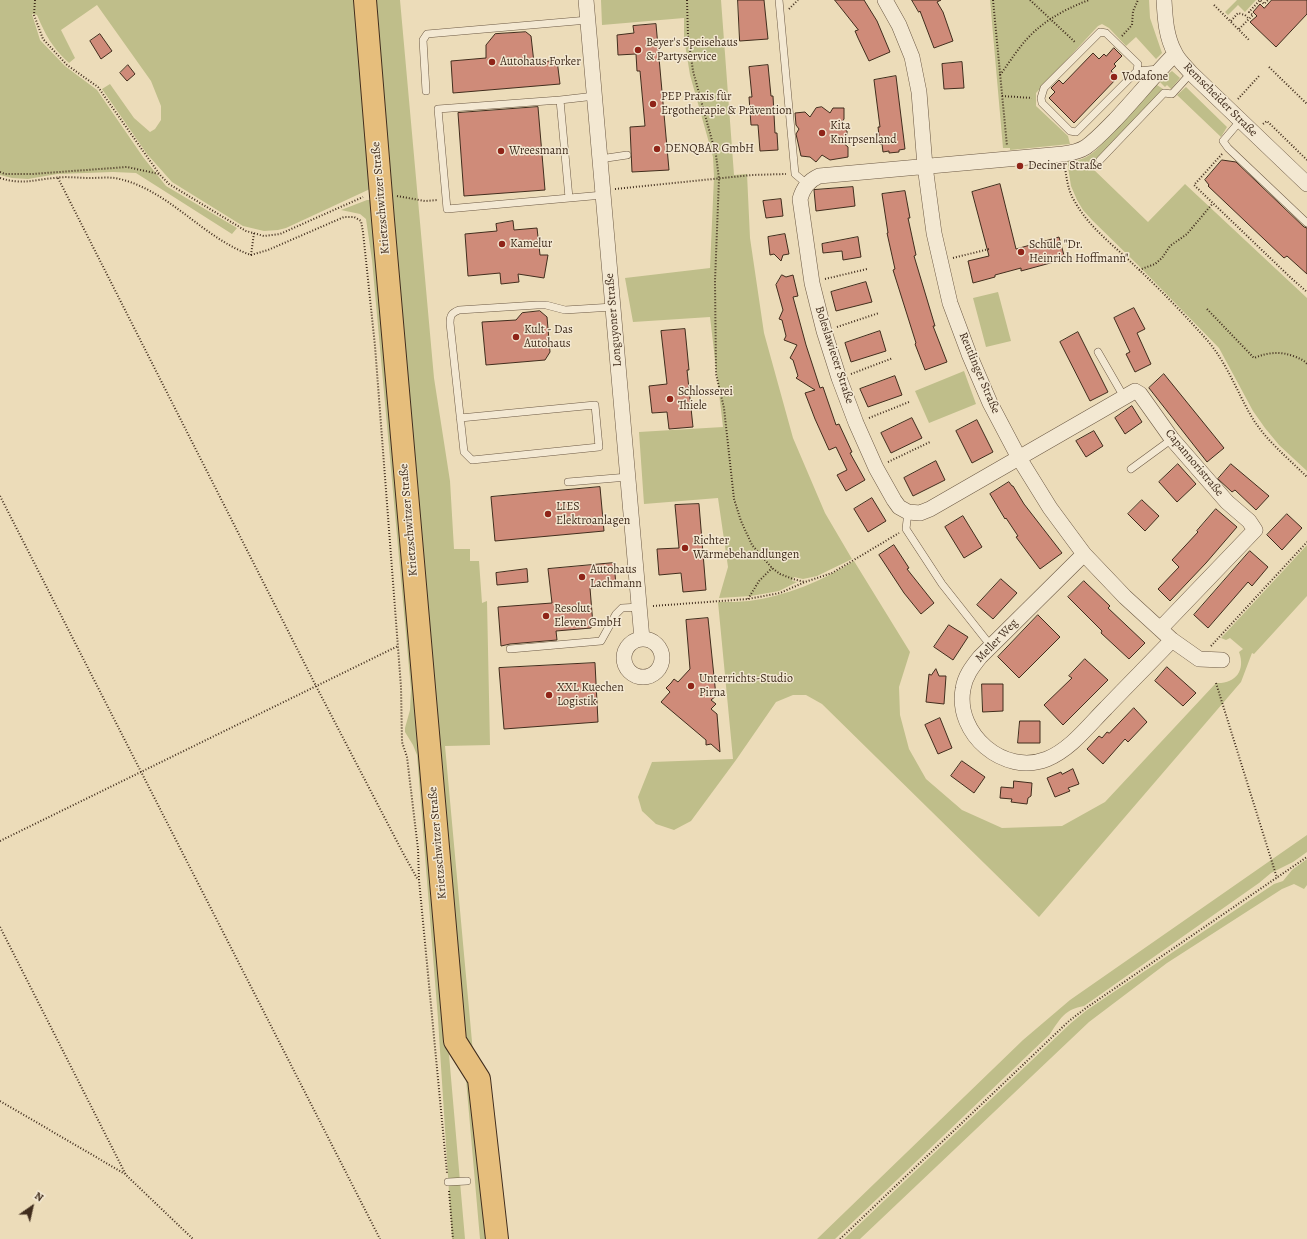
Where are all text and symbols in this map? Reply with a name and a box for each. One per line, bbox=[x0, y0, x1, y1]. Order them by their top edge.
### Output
place label: Beyer's Speisehaus & Partyservice bbox=[646, 36, 738, 64]
marker: Beyer's Speisehaus & Partyservice bbox=[633, 45, 643, 55]
place label: Autohaus Forker bbox=[500, 55, 581, 69]
marker: Autohaus Forker bbox=[487, 57, 497, 67]
street label: Remscheider Straße bbox=[1180, 60, 1260, 140]
place label: Vodafone bbox=[1122, 70, 1168, 84]
marker: Vodafone bbox=[1109, 72, 1119, 82]
place label: PEP Praxis für Ergotherapie & Prävention bbox=[661, 90, 792, 118]
marker: PEP Praxis für Ergotherapie & Prävention bbox=[648, 99, 658, 109]
place label: Kita Knirpsenland bbox=[830, 119, 897, 147]
marker: Kita Knirpsenland bbox=[817, 128, 827, 138]
street label: Krietzschwitzer Straße bbox=[369, 141, 393, 255]
place label: DENQBAR GmbH bbox=[665, 142, 754, 156]
place label: Wreesmann bbox=[509, 144, 568, 158]
marker: DENQBAR GmbH bbox=[652, 144, 662, 154]
marker: Wreesmann bbox=[496, 146, 506, 156]
place label: Deciner Straße bbox=[1028, 159, 1102, 173]
marker: Deciner Straße bbox=[1015, 161, 1025, 171]
place label: Kamelur bbox=[510, 237, 552, 251]
place label: Schule "Dr. Heinrich Hoffmann" bbox=[1029, 238, 1129, 266]
marker: Kamelur bbox=[497, 239, 507, 249]
marker: Schule "Dr. Heinrich Hoffmann" bbox=[1016, 247, 1026, 257]
street label: Longuyoner Straße bbox=[603, 273, 625, 367]
street label: Boleslawiecer Straße bbox=[811, 304, 857, 406]
place label: Kult - Das Autohaus bbox=[524, 323, 573, 351]
street label: Reutlinger Straße bbox=[955, 330, 1003, 416]
marker: Kult - Das Autohaus bbox=[511, 332, 521, 342]
place label: Schlosserei Thiele bbox=[678, 385, 733, 413]
marker: Schlosserei Thiele bbox=[665, 394, 675, 404]
street label: Capannoristraße bbox=[1162, 426, 1226, 500]
street label: Krietzschwitzer Straße bbox=[397, 463, 421, 577]
place label: LIES Elektroanlagen bbox=[556, 500, 630, 528]
marker: LIES Elektroanlagen bbox=[543, 509, 553, 519]
place label: Richter Wärmebehandlungen bbox=[693, 534, 799, 562]
marker: Richter Wärmebehandlungen bbox=[680, 543, 690, 553]
place label: Autohaus Lachmann bbox=[590, 563, 642, 591]
marker: Autohaus Lachmann bbox=[577, 572, 587, 582]
place label: Resolut Eleven GmbH bbox=[554, 602, 622, 630]
marker: Resolut Eleven GmbH bbox=[541, 611, 551, 621]
street label: Meller Weg bbox=[973, 616, 1021, 666]
place label: Unterrichts-Studio Pirna bbox=[699, 672, 793, 700]
place label: XXL Kuechen Logistik bbox=[557, 681, 624, 709]
marker: Unterrichts-Studio Pirna bbox=[686, 681, 696, 691]
marker: XXL Kuechen Logistik bbox=[544, 690, 554, 700]
street label: Krietzschwitzer Straße bbox=[426, 786, 450, 900]
north arrow bbox=[12, 1187, 52, 1227]
text: N bbox=[31, 1188, 47, 1205]

